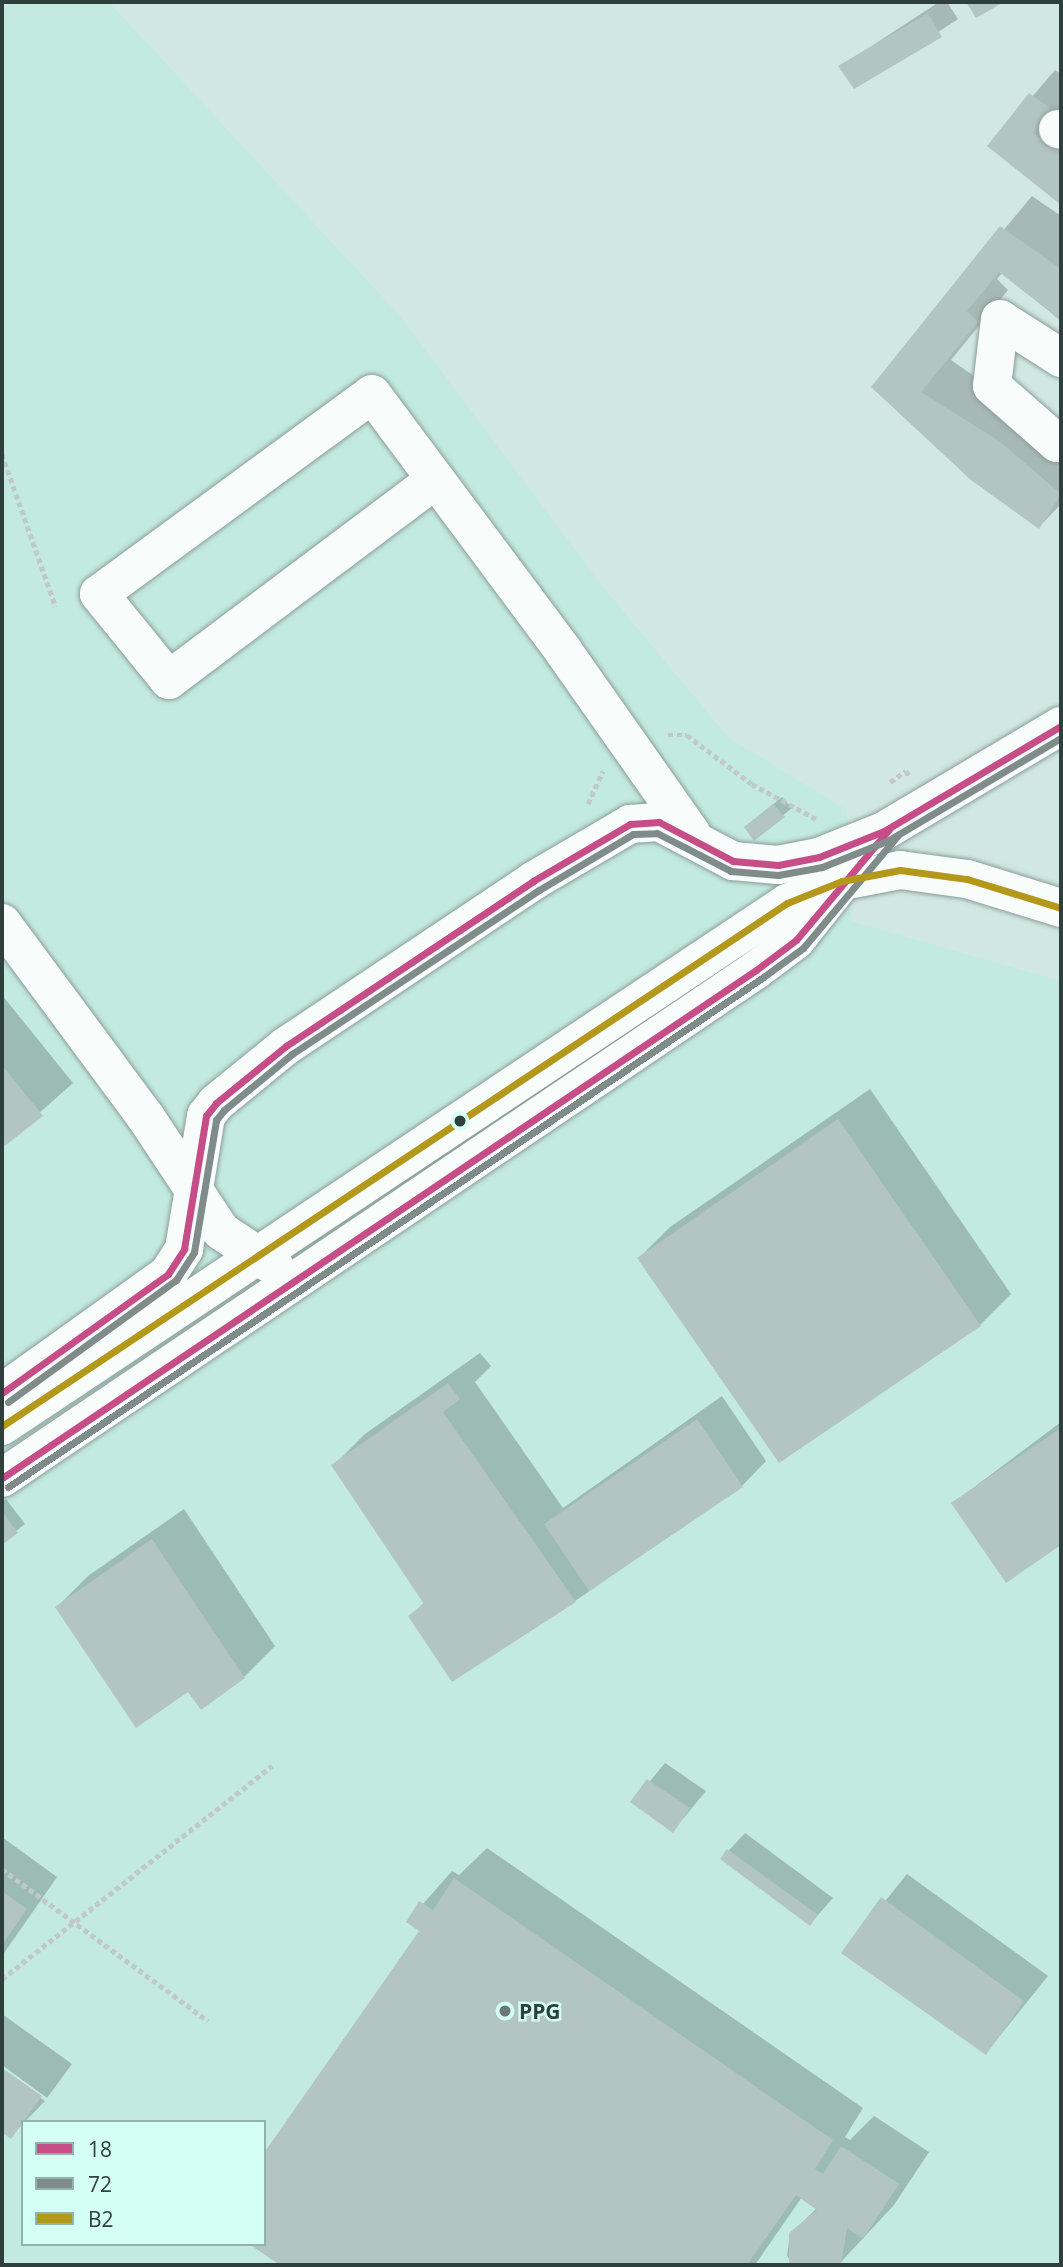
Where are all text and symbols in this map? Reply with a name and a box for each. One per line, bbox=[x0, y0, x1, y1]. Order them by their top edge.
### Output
unlabelled marker bbox=[453, 1114, 467, 1128]
place label: PPG bbox=[519, 1998, 561, 2024]
marker: PPG bbox=[497, 2003, 513, 2019]
legend bbox=[21, 2120, 266, 2246]
text: 18 bbox=[88, 2135, 112, 2163]
text: 72 bbox=[88, 2170, 112, 2198]
text: B2 bbox=[88, 2205, 114, 2233]

